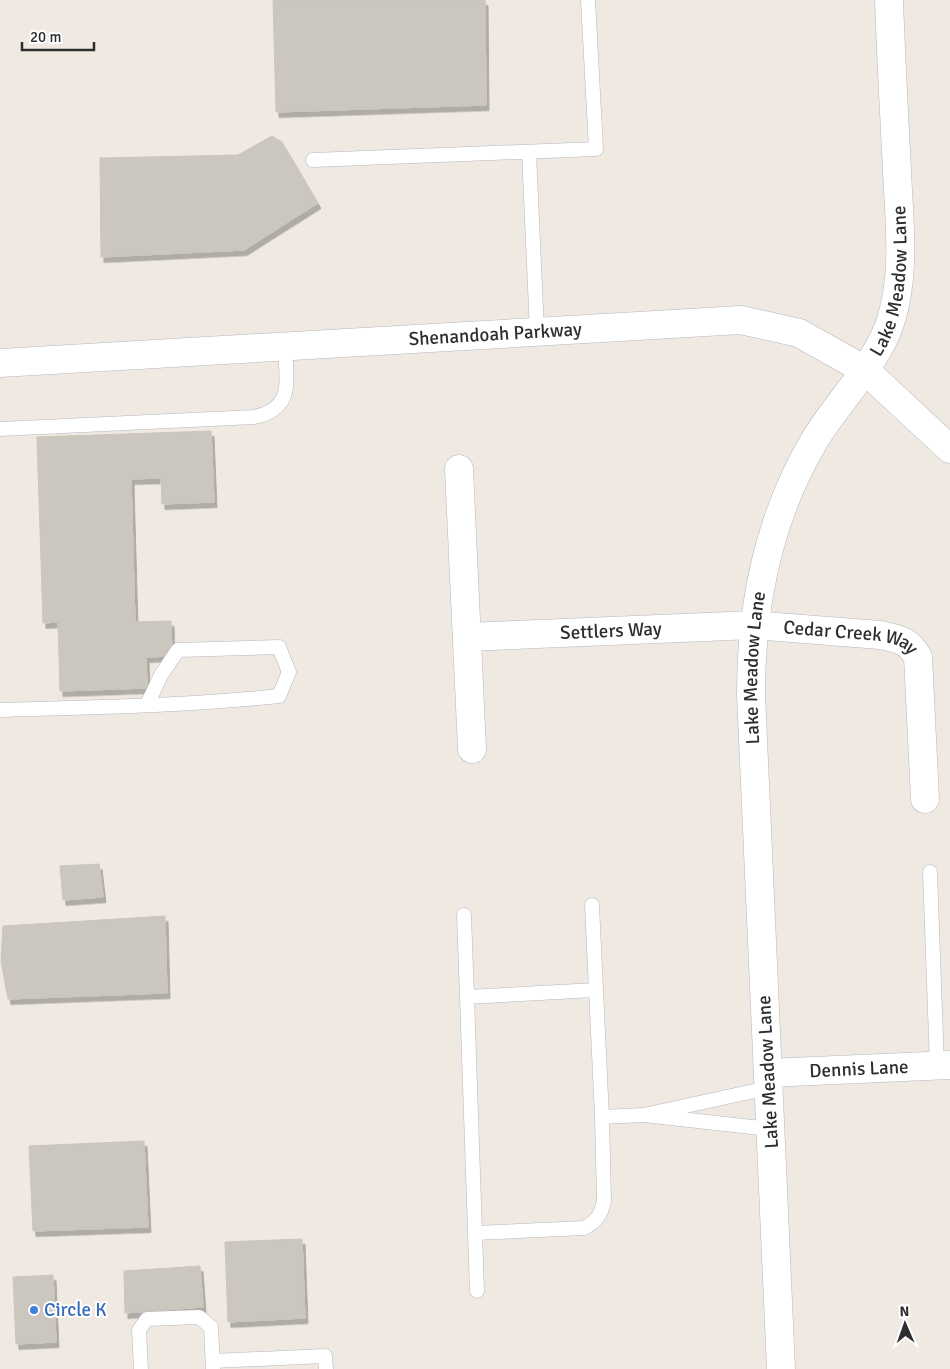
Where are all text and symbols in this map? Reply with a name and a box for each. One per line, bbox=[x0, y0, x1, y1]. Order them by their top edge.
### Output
scale bar bbox=[22, 20, 95, 52]
text: 20 m bbox=[30, 28, 61, 46]
street label: Lake Meadow Lane bbox=[865, 205, 912, 361]
street label: Shenandoah Parkway bbox=[408, 317, 583, 351]
street label: Lake Meadow Lane bbox=[739, 589, 771, 745]
street label: Cedar Creek Way bbox=[782, 615, 924, 660]
street label: Settlers Way bbox=[560, 617, 662, 645]
street label: Lake Meadow Lane bbox=[752, 995, 784, 1149]
street label: Dennis Lane bbox=[809, 1055, 909, 1083]
place label: Circle K bbox=[44, 1298, 107, 1322]
north arrow bbox=[880, 1299, 930, 1349]
text: N bbox=[899, 1303, 910, 1320]
marker: Circle K bbox=[28, 1304, 40, 1316]

